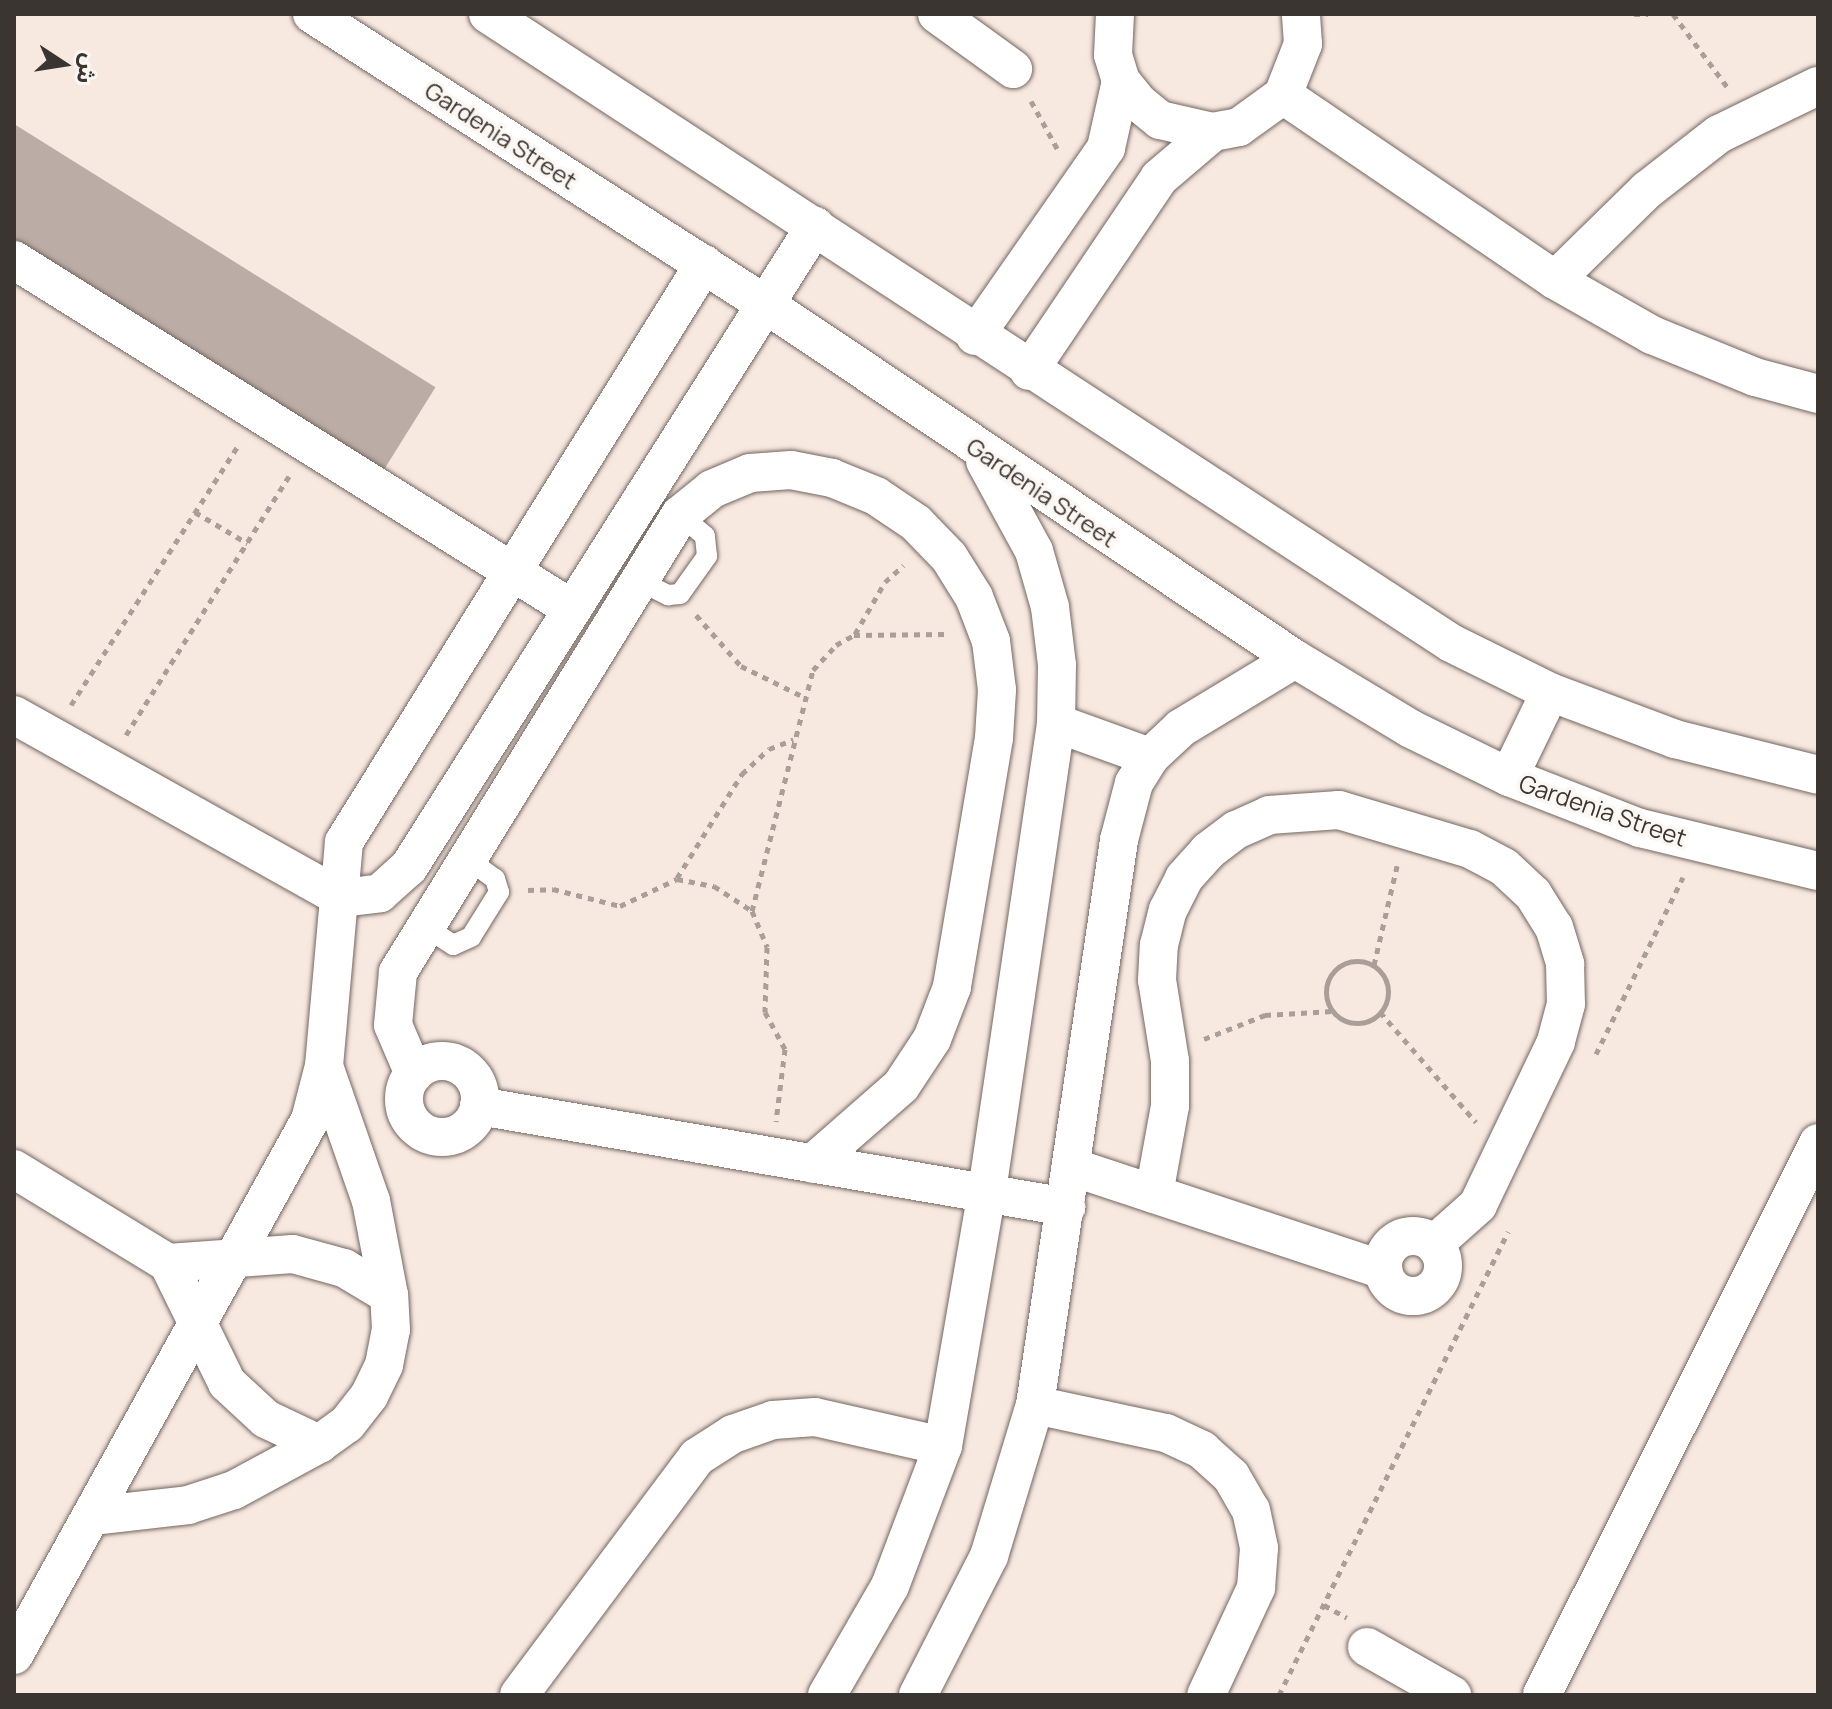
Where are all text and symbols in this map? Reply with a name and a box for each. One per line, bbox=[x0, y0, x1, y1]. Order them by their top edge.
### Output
north arrow bbox=[24, 24, 104, 104]
text: ش bbox=[70, 51, 105, 87]
street label: Gardenia Street bbox=[420, 75, 582, 195]
street label: Gardenia Street bbox=[961, 431, 1123, 553]
street label: Gardenia Street bbox=[1516, 768, 1690, 852]

